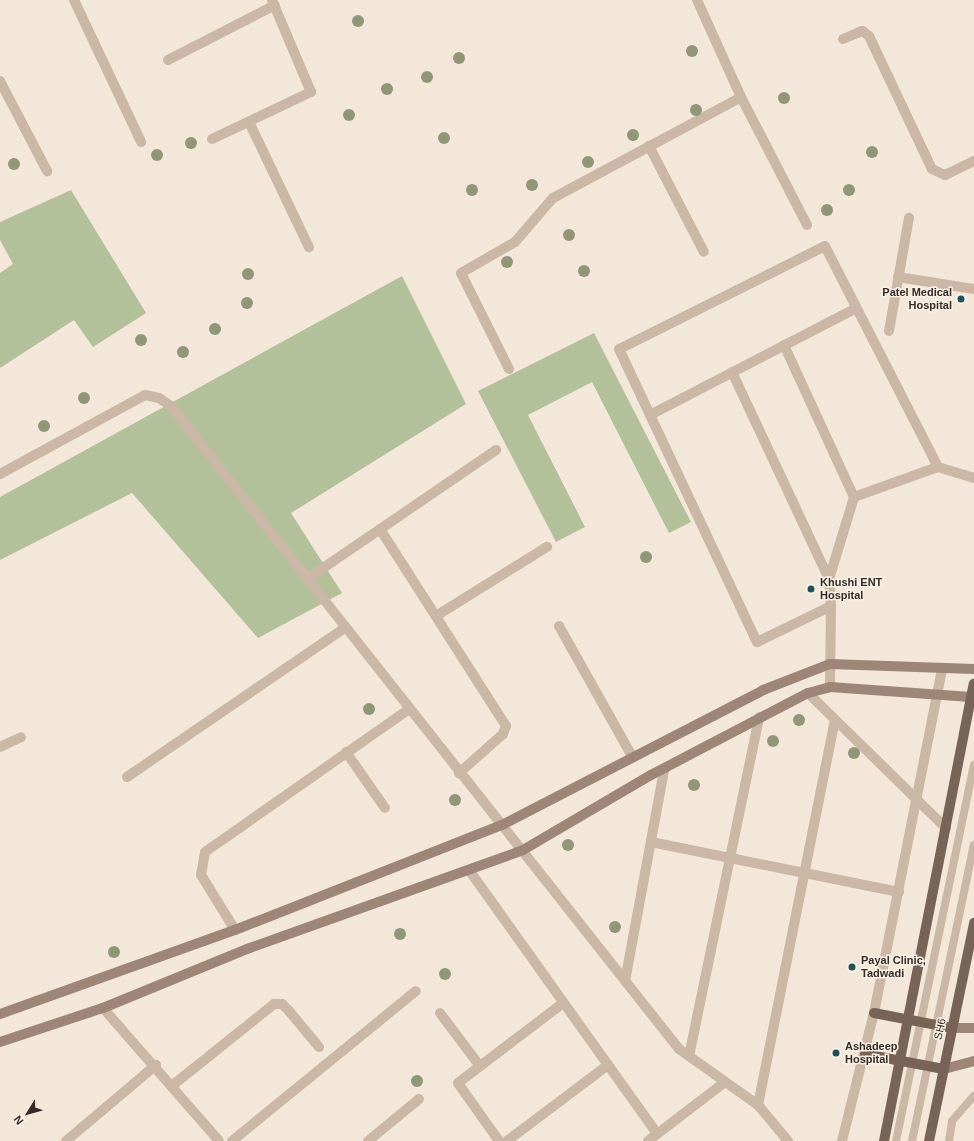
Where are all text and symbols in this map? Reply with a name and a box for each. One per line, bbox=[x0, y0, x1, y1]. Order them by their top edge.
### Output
place label: Patel Medical Hospital bbox=[882, 286, 952, 312]
marker: Patel Medical Hospital bbox=[955, 293, 967, 305]
place label: Khushi ENT Hospital bbox=[820, 576, 882, 602]
marker: Khushi ENT Hospital bbox=[805, 583, 817, 595]
place label: Payal Clinic, Tadwadi bbox=[861, 954, 926, 980]
marker: Payal Clinic, Tadwadi bbox=[846, 961, 858, 973]
street label: SH6 bbox=[931, 1017, 949, 1041]
place label: Ashadeep Hospital bbox=[845, 1040, 898, 1066]
marker: Ashadeep Hospital bbox=[830, 1047, 842, 1059]
north arrow bbox=[8, 1093, 48, 1133]
text: N bbox=[11, 1113, 26, 1127]

